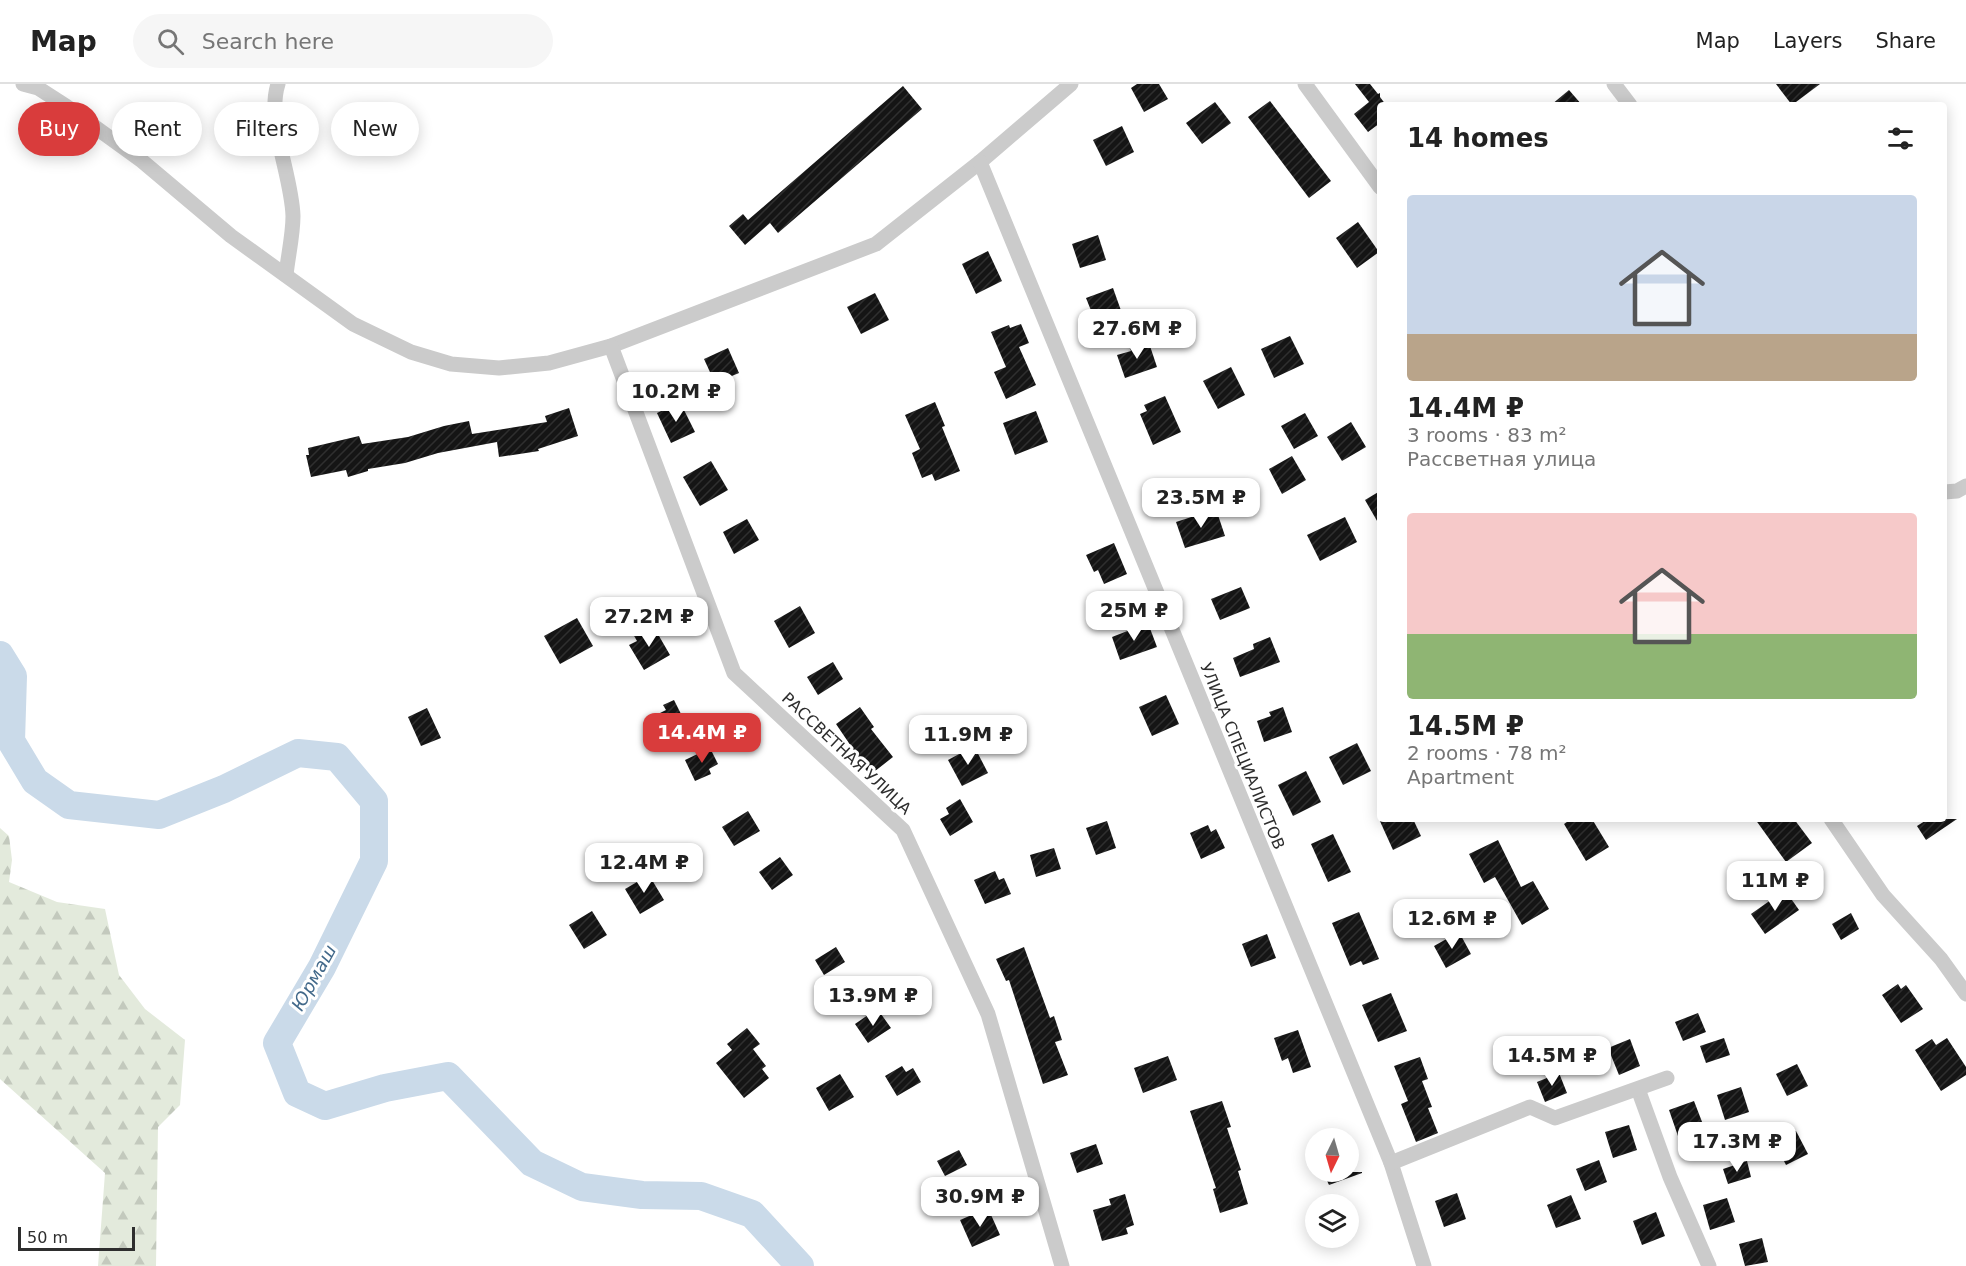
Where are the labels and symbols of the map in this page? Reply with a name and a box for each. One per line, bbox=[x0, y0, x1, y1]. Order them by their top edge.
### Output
pin: 27.6M ₽ bbox=[1082, 309, 1192, 360]
pin: 10.2M ₽ bbox=[621, 372, 731, 423]
pin: 23.5M ₽ bbox=[1146, 478, 1256, 529]
pin: 25M ₽ bbox=[1092, 591, 1176, 642]
pin: 27.2M ₽ bbox=[594, 597, 704, 648]
street label: УЛИЦА СПЕЦИАЛИСТОВ bbox=[1196, 660, 1289, 852]
street label: РАССВЕТНАЯ УЛИЦА bbox=[778, 688, 915, 818]
pin: 14.4M ₽ bbox=[647, 713, 757, 764]
pin: 11.9M ₽ bbox=[913, 715, 1023, 766]
pin: 12.4M ₽ bbox=[589, 843, 699, 894]
pin: 11M ₽ bbox=[1733, 861, 1817, 912]
pin: 12.6M ₽ bbox=[1397, 899, 1507, 950]
water label: Юрмаш bbox=[287, 941, 340, 1014]
pin: 13.9M ₽ bbox=[818, 976, 928, 1027]
pin: 14.5M ₽ bbox=[1497, 1036, 1607, 1087]
pin: 17.3M ₽ bbox=[1682, 1122, 1792, 1173]
north arrow bbox=[1305, 1128, 1359, 1182]
pin: 30.9M ₽ bbox=[925, 1177, 1035, 1228]
scale bar bbox=[18, 1224, 135, 1252]

